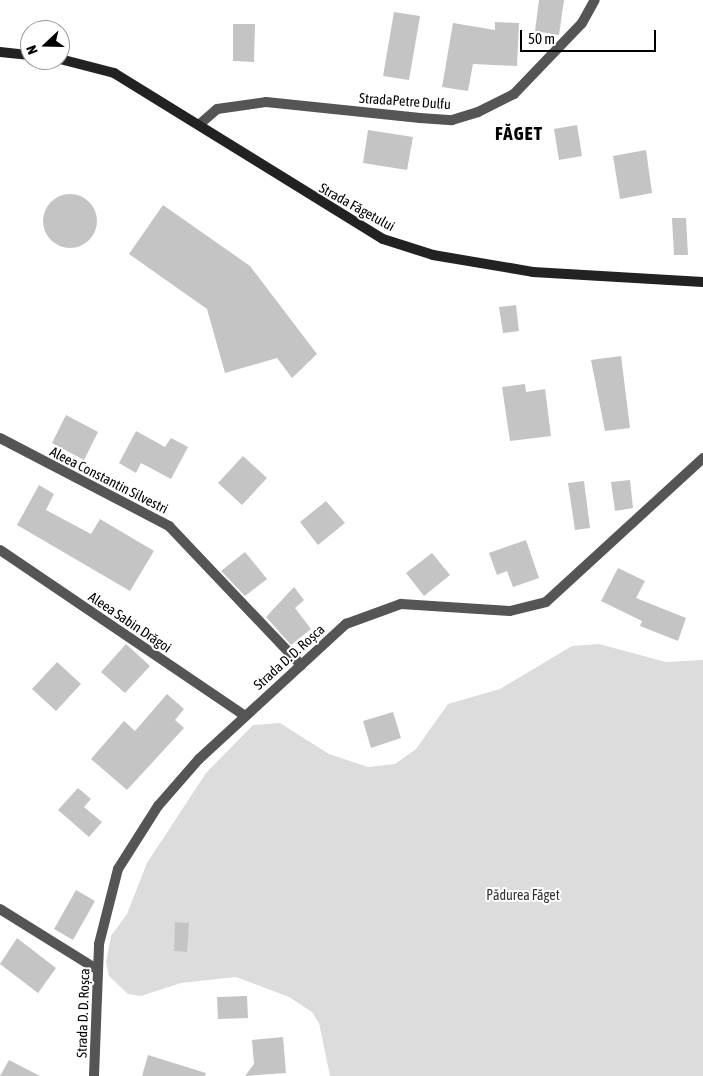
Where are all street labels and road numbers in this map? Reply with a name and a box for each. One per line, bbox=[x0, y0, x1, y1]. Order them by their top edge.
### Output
street label: StradaPetre Dulfu bbox=[359, 89, 451, 113]
street label: Strada Făgetului bbox=[316, 179, 398, 235]
street label: Aleea Constantin Silvestri bbox=[47, 443, 171, 517]
street label: Aleea Sabin Drăgoi bbox=[85, 588, 175, 656]
street label: Strada D. D. Roșca bbox=[250, 621, 328, 693]
street label: Strada D. D. Roșca bbox=[73, 968, 93, 1058]

